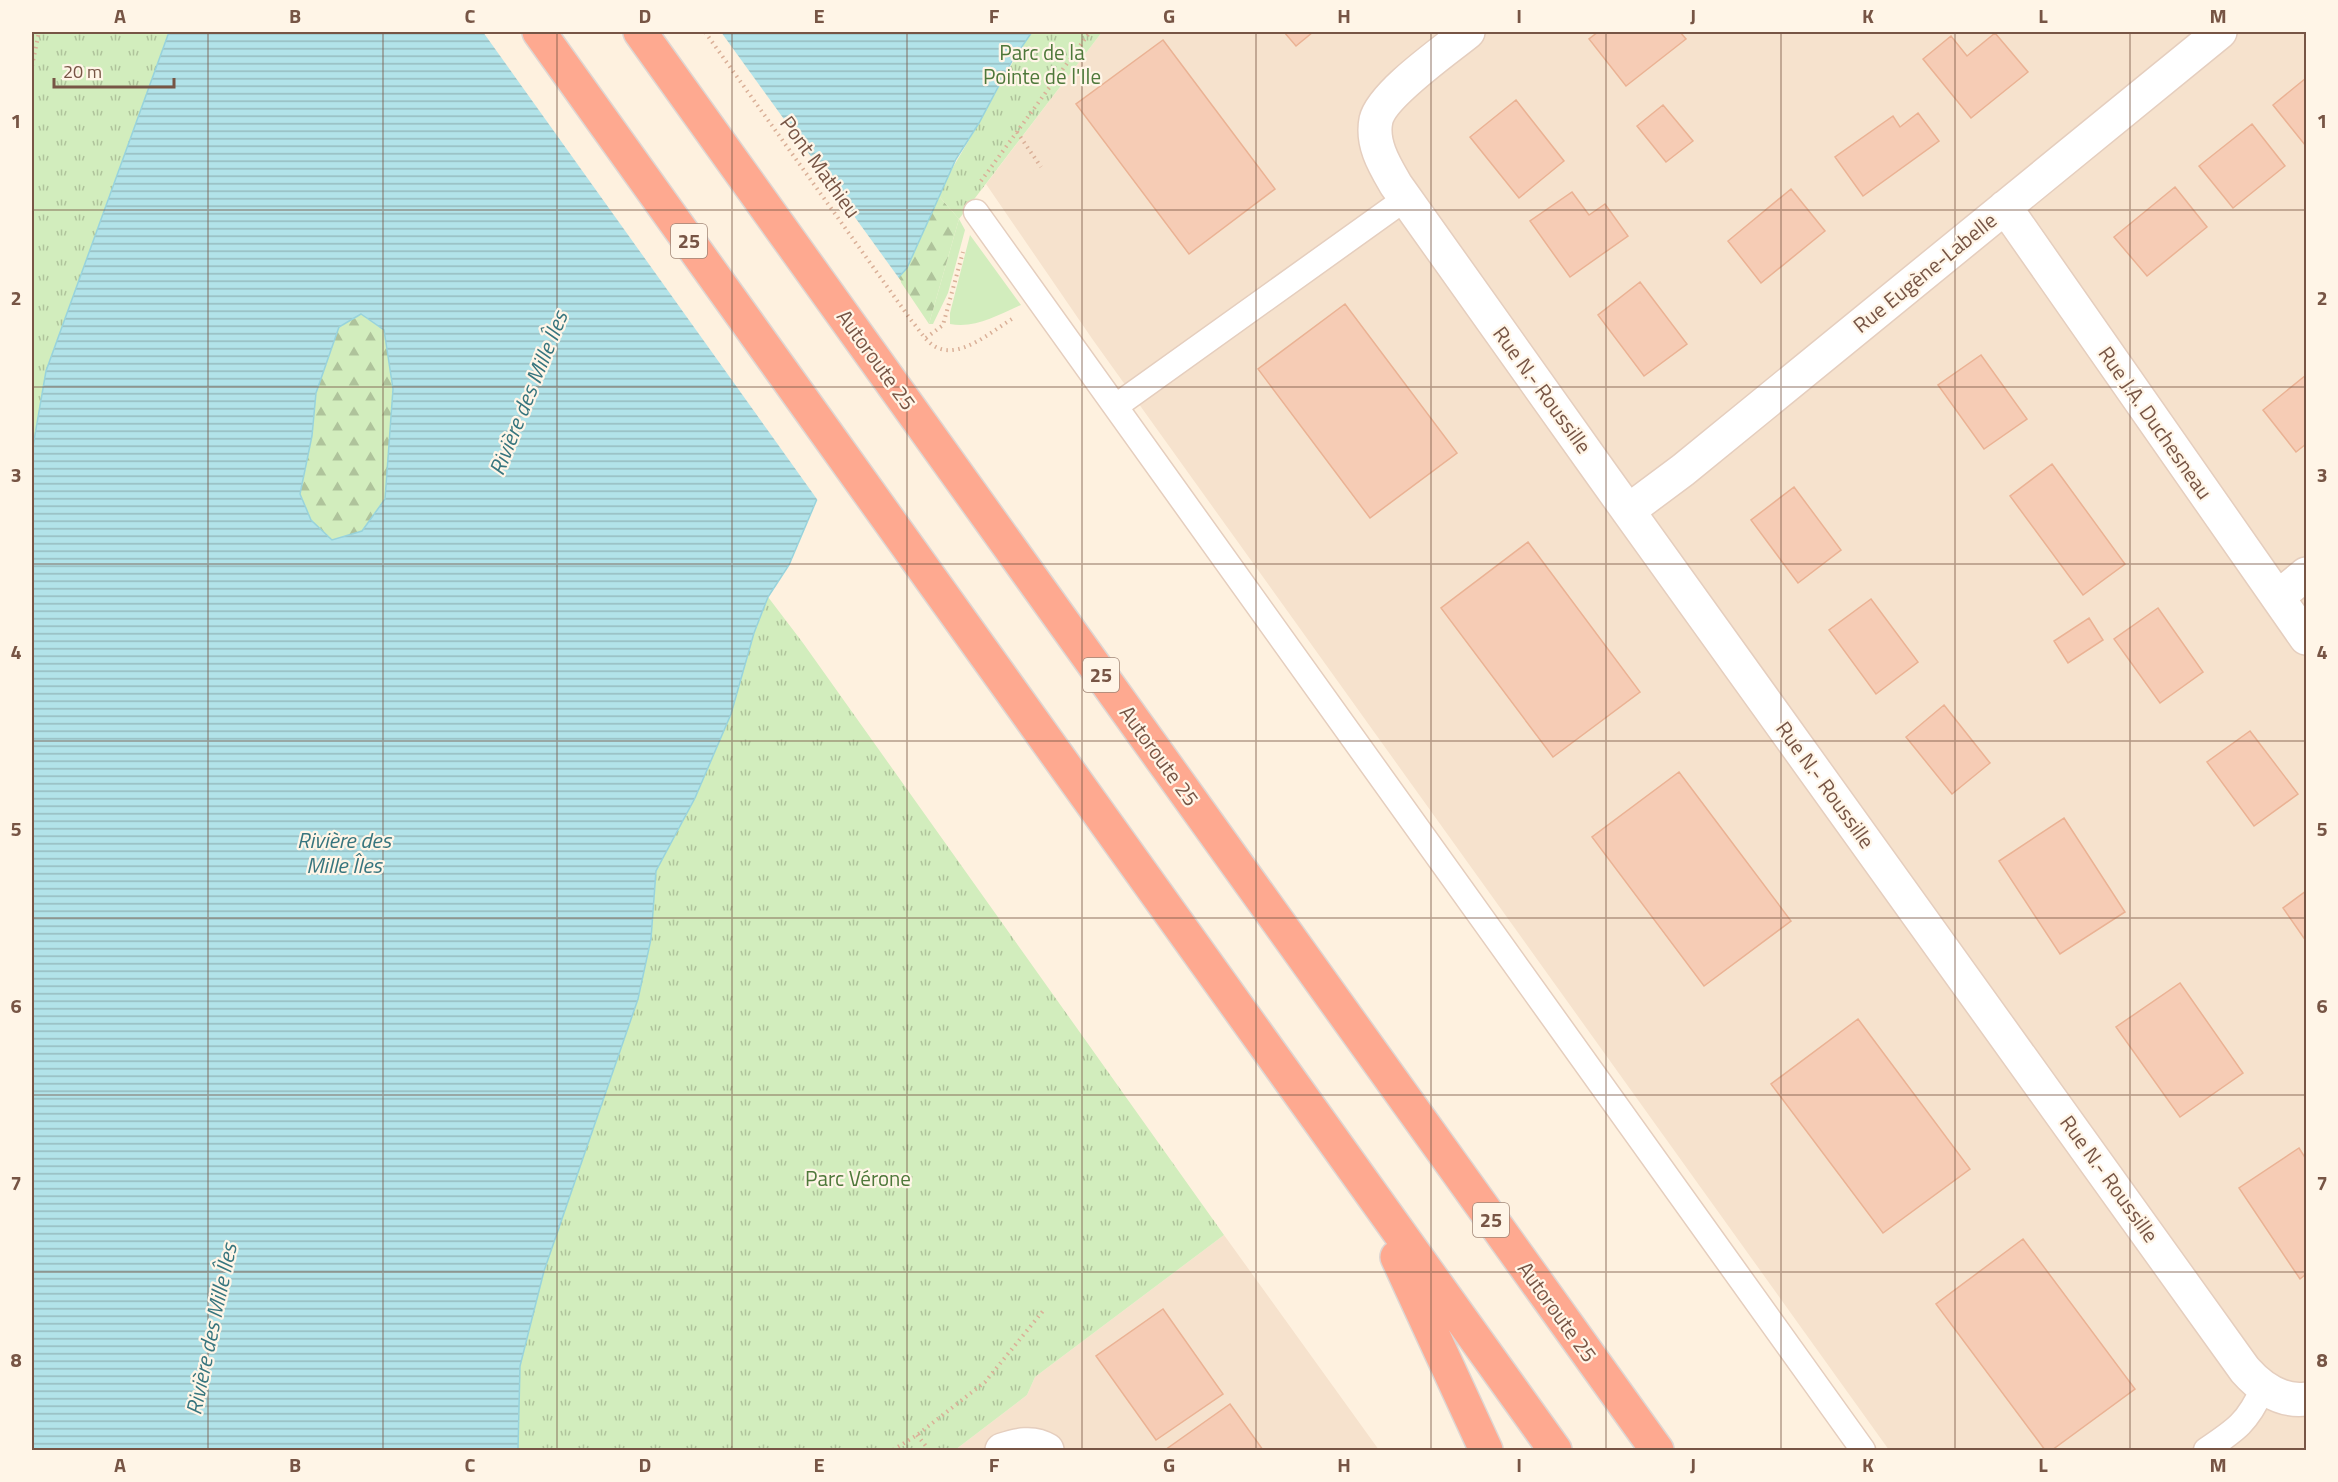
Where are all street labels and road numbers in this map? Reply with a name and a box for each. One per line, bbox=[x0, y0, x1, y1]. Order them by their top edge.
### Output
street label: Pont Mathieu bbox=[773, 109, 869, 224]
street label: Rue Eugène-Labelle bbox=[1846, 204, 2003, 340]
road number: 25 bbox=[671, 224, 707, 258]
street label: Autoroute 25 bbox=[829, 302, 924, 416]
street label: Rue N.- Roussille bbox=[1486, 319, 1600, 460]
street label: Rue J.A. Duchesneau bbox=[2091, 339, 2221, 506]
road number: 25 bbox=[1083, 658, 1119, 692]
street label: Autoroute 25 bbox=[1112, 698, 1207, 812]
street label: Rue N.- Roussille bbox=[1769, 714, 1883, 855]
street label: Rue N.- Roussille bbox=[2053, 1108, 2167, 1249]
road number: 25 bbox=[1473, 1203, 1509, 1237]
street label: Autoroute 25 bbox=[1510, 1254, 1605, 1368]

